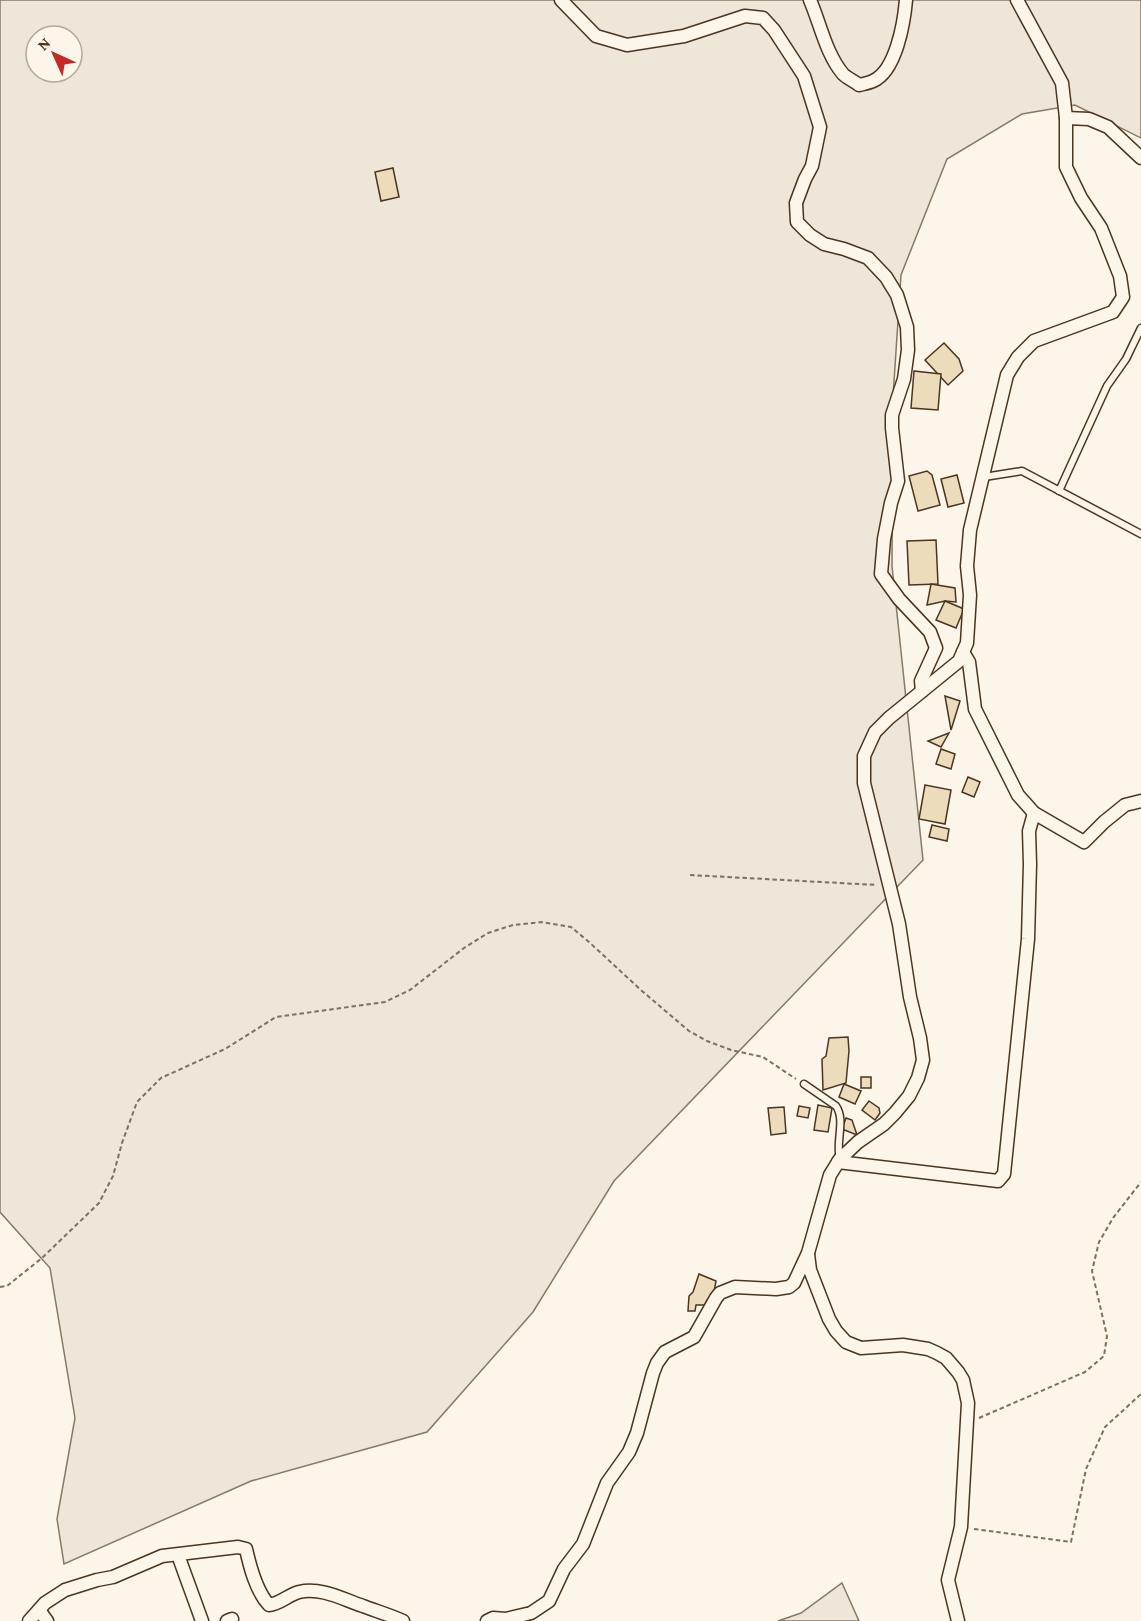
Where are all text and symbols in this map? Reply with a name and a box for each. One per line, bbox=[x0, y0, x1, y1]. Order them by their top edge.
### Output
north arrow bbox=[24, 24, 84, 84]
text: N bbox=[34, 34, 54, 54]

